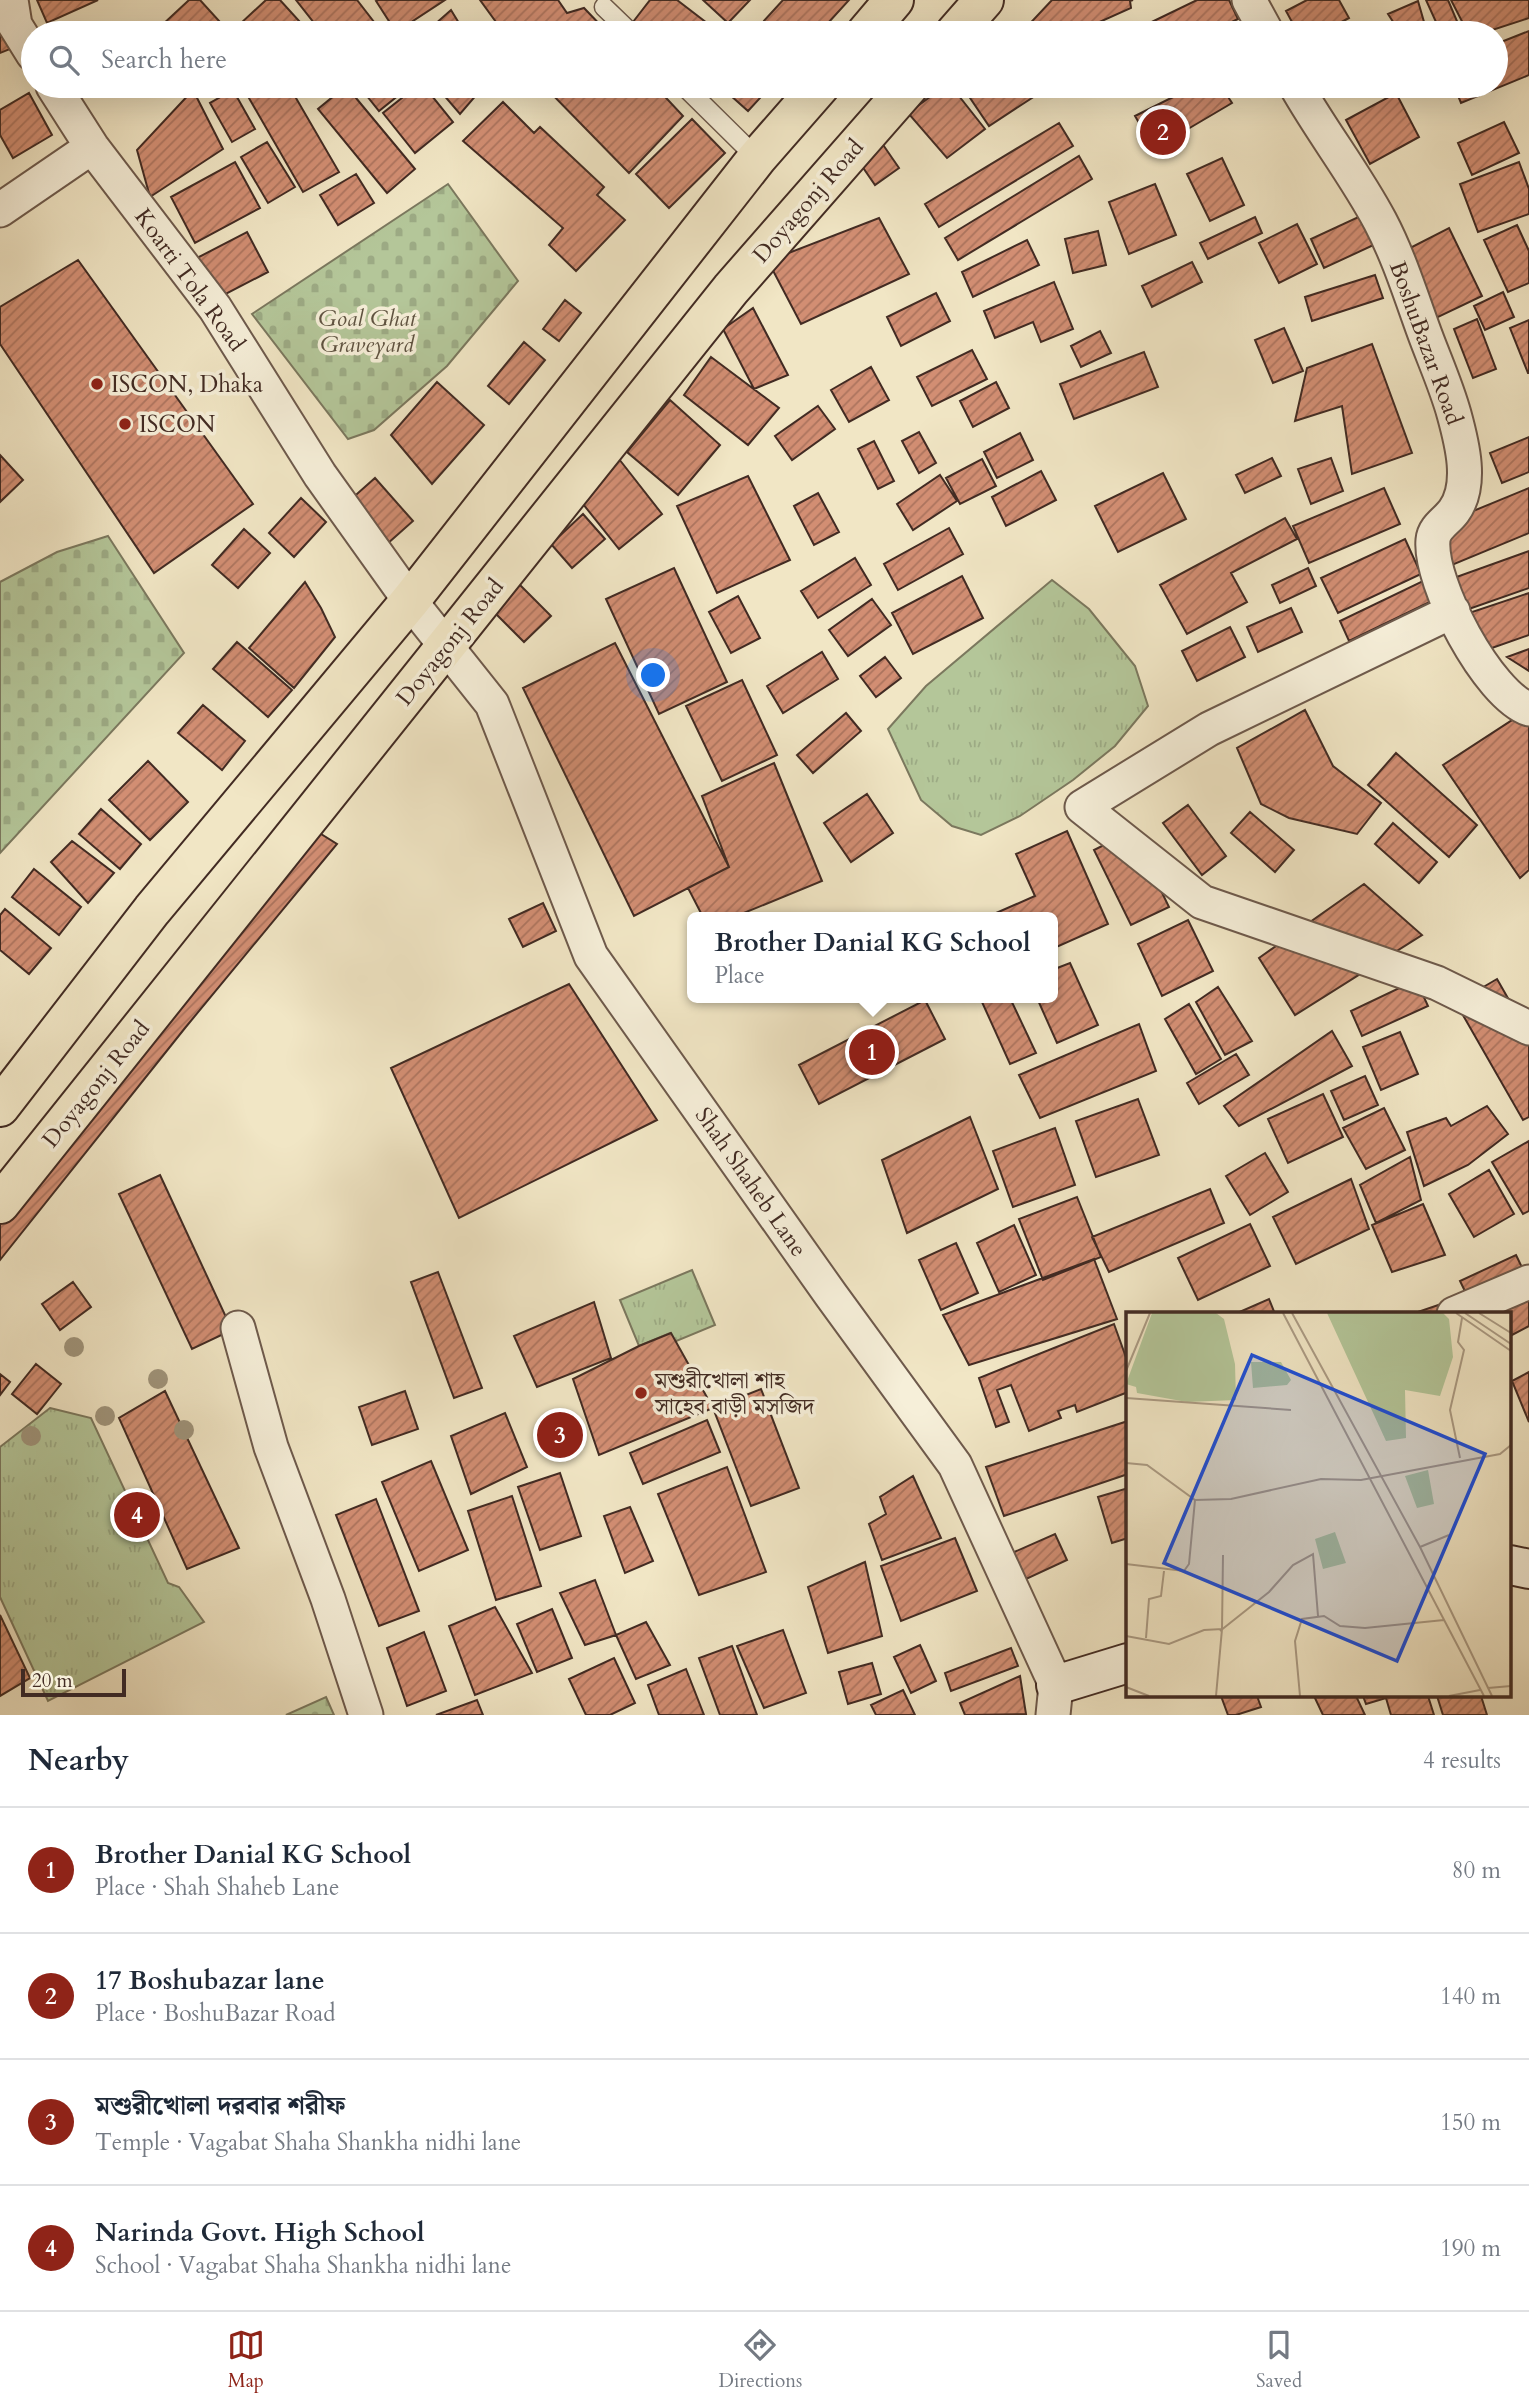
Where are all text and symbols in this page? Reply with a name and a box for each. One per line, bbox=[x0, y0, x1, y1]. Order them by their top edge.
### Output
search box bbox=[21, 21, 1508, 98]
icon: search bbox=[45, 41, 83, 79]
text: Search here bbox=[101, 42, 227, 77]
pin: 2 bbox=[1140, 106, 1186, 158]
street label: Doyagonj Road bbox=[746, 132, 871, 270]
street label: Koarti Tola Road bbox=[128, 202, 253, 358]
street label: BoshuBazar Road bbox=[1382, 257, 1470, 430]
park label: Goal Ghat Graveyard bbox=[318, 303, 418, 360]
place label: ISCON, Dhaka bbox=[111, 369, 263, 400]
marker: ISCON, Dhaka bbox=[89, 376, 105, 392]
place label: ISCON bbox=[139, 409, 216, 440]
marker: ISCON bbox=[117, 416, 133, 432]
street label: Doyagonj Road bbox=[389, 572, 511, 712]
your location bbox=[636, 658, 670, 692]
popup bbox=[687, 912, 1058, 1003]
text: Brother Danial KG School bbox=[714, 925, 1031, 960]
text: Place bbox=[714, 960, 765, 991]
street label: Doyagonj Road bbox=[35, 1014, 157, 1154]
pin: 1 bbox=[849, 1026, 895, 1078]
street label: Shah Shaheb Lane bbox=[688, 1101, 814, 1263]
inset map bbox=[1126, 1312, 1512, 1698]
place label: মশুরীখোলা শাহ সাহেব বাড়ী মসজিদ bbox=[654, 1365, 816, 1422]
marker: মশুরীখোলা শাহ সাহেব বাড়ী মসজিদ bbox=[633, 1385, 649, 1401]
pin: 3 bbox=[537, 1409, 583, 1461]
pin: 4 bbox=[114, 1489, 160, 1541]
scale bar bbox=[21, 1666, 126, 1698]
text: 20 m bbox=[32, 1668, 73, 1694]
text: Nearby bbox=[28, 1740, 129, 1781]
text: 4 results bbox=[1423, 1745, 1501, 1776]
text: Brother Danial KG School bbox=[95, 1837, 411, 1872]
text: 1 bbox=[45, 1855, 57, 1886]
text: 80 m bbox=[1452, 1855, 1501, 1886]
text: Place · Shah Shaheb Lane bbox=[95, 1872, 339, 1903]
text: 17 Boshubazar lane bbox=[95, 1963, 325, 1998]
text: 2 bbox=[45, 1981, 57, 2012]
text: 140 m bbox=[1440, 1981, 1501, 2012]
text: Place · BoshuBazar Road bbox=[95, 1998, 335, 2029]
text: মশুরীখোলা দরবার শরীফ bbox=[95, 2088, 345, 2123]
text: 3 bbox=[45, 2107, 57, 2138]
text: 150 m bbox=[1440, 2107, 1501, 2138]
text: Temple · Vagabat Shaha Shankha nidhi lane bbox=[95, 2127, 521, 2158]
text: Narinda Govt. High School bbox=[95, 2215, 425, 2250]
text: 4 bbox=[45, 2233, 57, 2264]
text: 190 m bbox=[1440, 2233, 1501, 2264]
text: School · Vagabat Shaha Shankha nidhi lane bbox=[95, 2250, 511, 2281]
tab: Map bbox=[227, 2326, 265, 2394]
tab: Directions bbox=[719, 2326, 802, 2394]
tab: Saved bbox=[1256, 2326, 1302, 2394]

